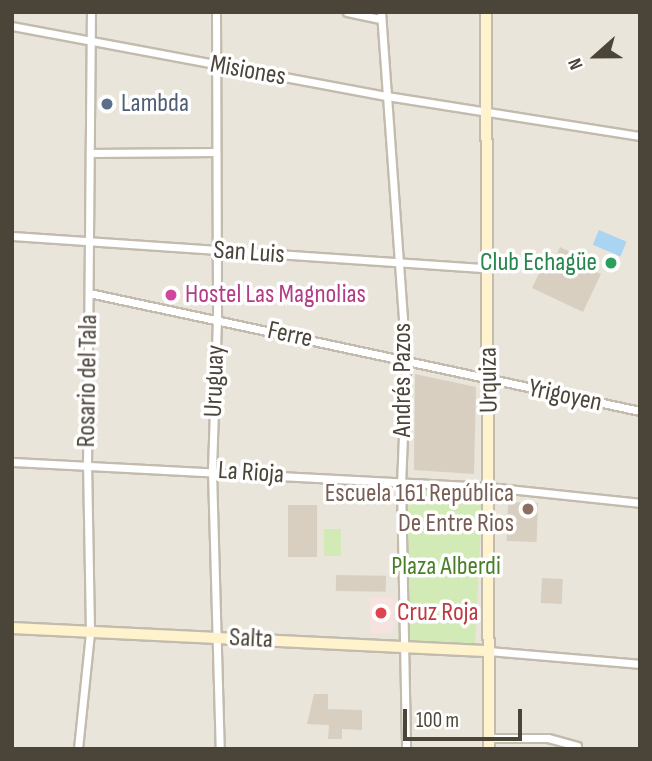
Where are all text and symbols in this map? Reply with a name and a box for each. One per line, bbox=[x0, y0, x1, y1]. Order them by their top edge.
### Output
north arrow bbox=[561, 21, 631, 91]
street label: Misiones bbox=[208, 49, 288, 93]
text: N bbox=[563, 55, 588, 73]
place label: Lambda bbox=[121, 88, 189, 120]
marker: Lambda bbox=[99, 96, 115, 112]
street label: San Luis bbox=[212, 235, 286, 271]
place label: Club Echagüe bbox=[480, 247, 597, 279]
marker: Club Echagüe bbox=[603, 255, 619, 271]
place label: Hostel Las Magnolias bbox=[185, 279, 366, 311]
marker: Hostel Las Magnolias bbox=[163, 287, 179, 303]
street label: Rosario del Tala bbox=[71, 314, 105, 448]
street label: Ferre bbox=[265, 315, 315, 355]
street label: Andrés Pazos bbox=[387, 323, 419, 437]
street label: Uruguay bbox=[198, 344, 232, 418]
street label: Urquiza bbox=[473, 347, 505, 413]
street label: Yrigoyen bbox=[525, 373, 605, 419]
street label: La Rioja bbox=[217, 455, 285, 491]
place label: Escuela 161 República De Entre Rios bbox=[325, 478, 514, 540]
marker: Escuela 161 República De Entre Rios bbox=[520, 501, 536, 517]
park label: Plaza Alberdi bbox=[391, 551, 501, 583]
place label: Cruz Roja bbox=[397, 597, 478, 629]
marker: Cruz Roja bbox=[371, 603, 391, 623]
street label: Salta bbox=[228, 622, 274, 656]
scale bar bbox=[407, 694, 526, 738]
text: 100 m bbox=[416, 708, 459, 733]

